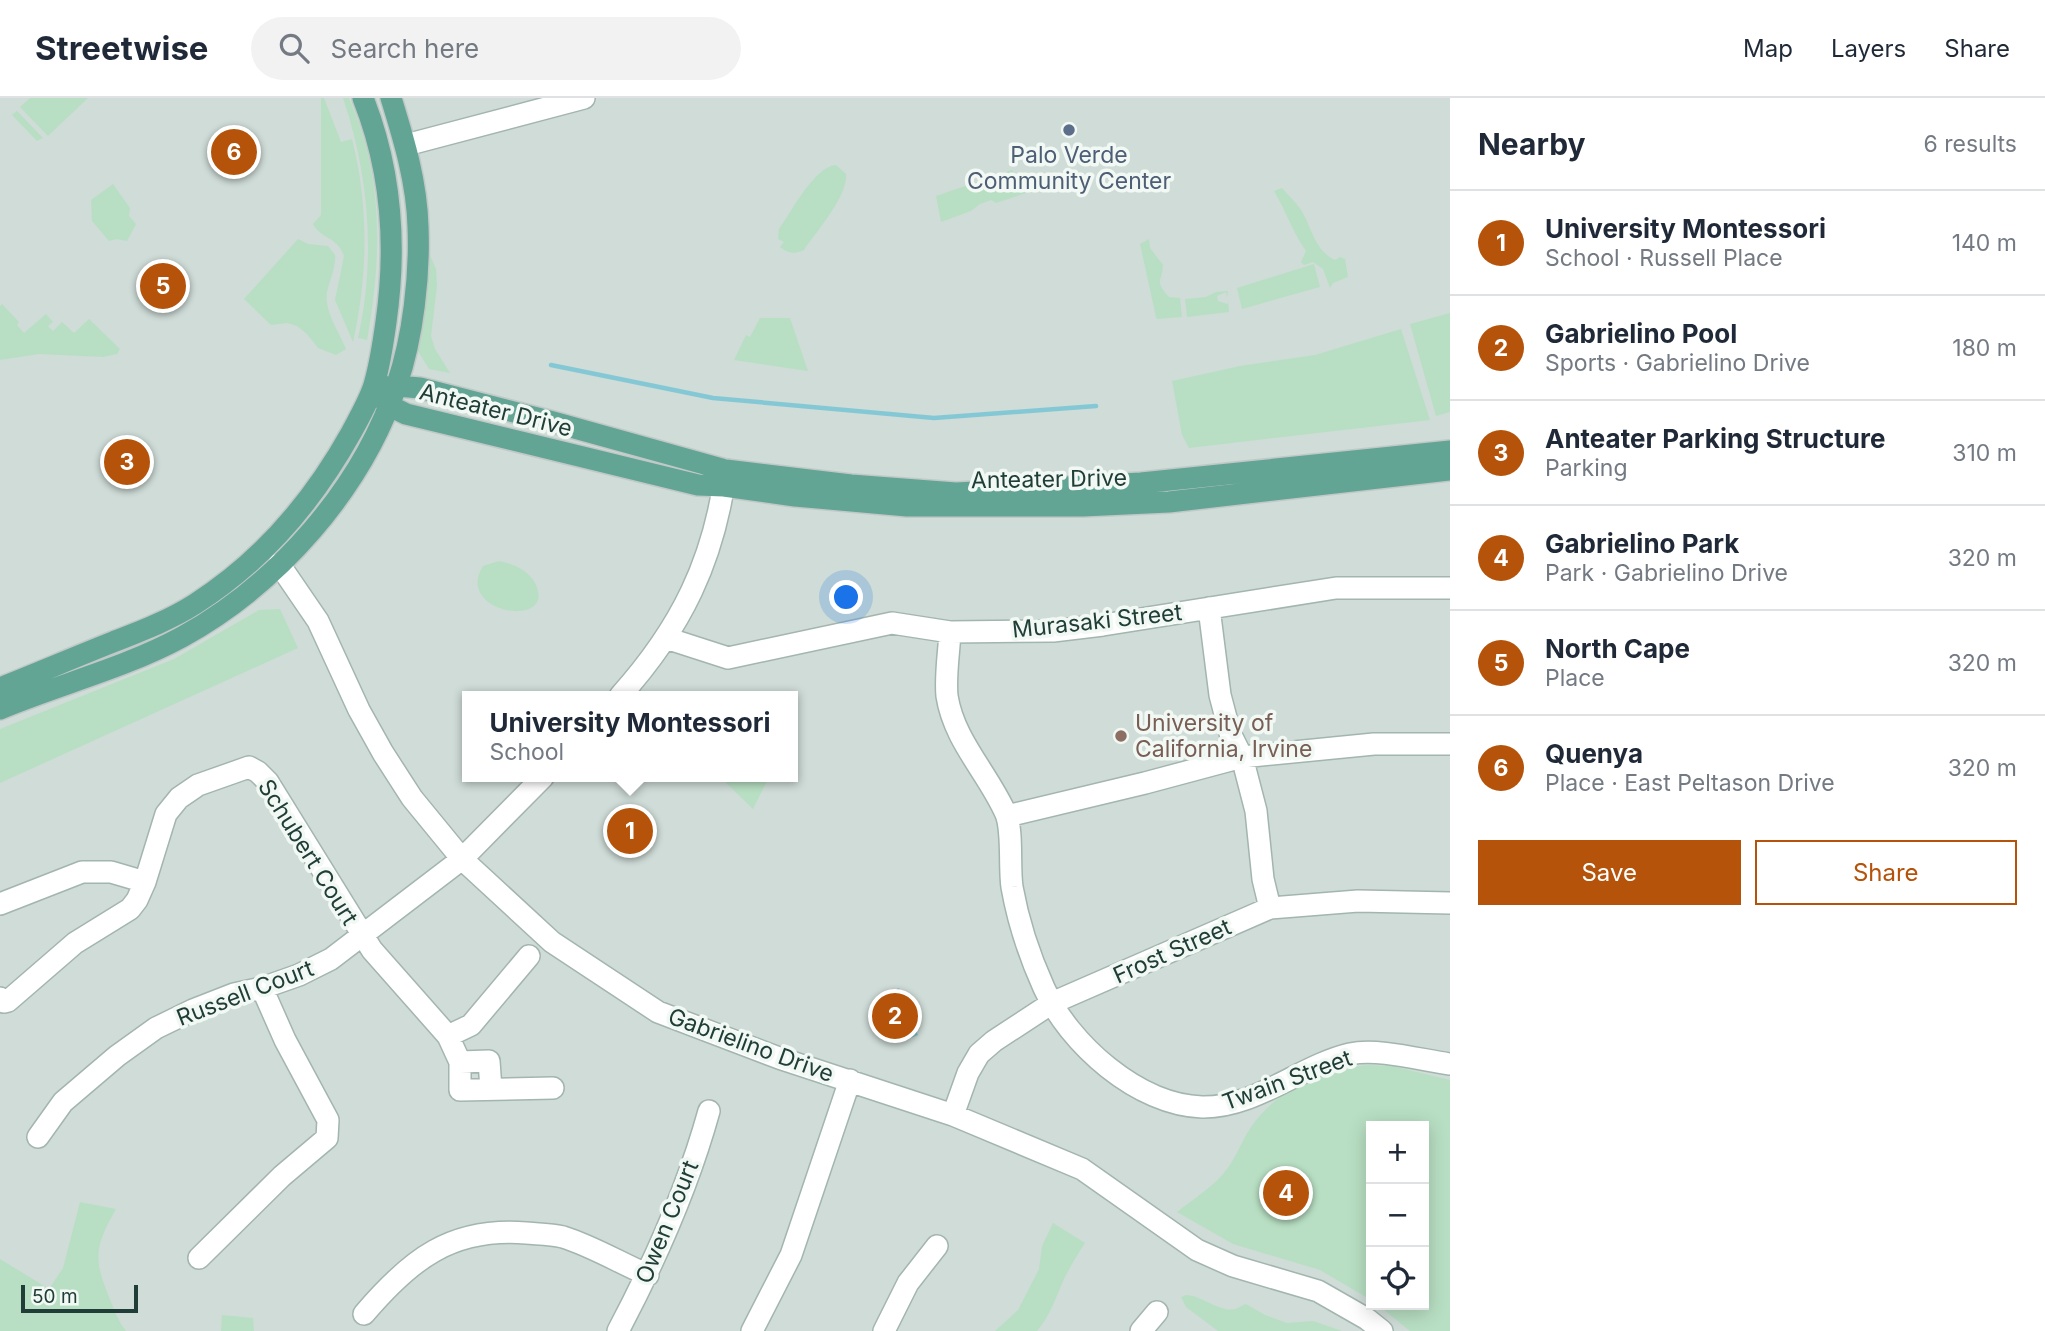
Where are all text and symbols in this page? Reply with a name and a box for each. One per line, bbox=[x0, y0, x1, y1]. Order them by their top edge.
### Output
search box bbox=[251, 17, 741, 80]
text: Streetwise bbox=[35, 28, 209, 68]
icon: search bbox=[275, 29, 313, 67]
text: Search here bbox=[331, 33, 479, 64]
text: Map bbox=[1743, 34, 1793, 63]
text: Layers bbox=[1831, 34, 1906, 63]
text: Share bbox=[1944, 34, 2010, 63]
marker: Palo Verde Community Center bbox=[1061, 122, 1077, 138]
pin: 6 bbox=[211, 126, 257, 178]
text: Nearby bbox=[1478, 126, 1586, 162]
text: 6 results bbox=[1923, 130, 2017, 158]
place label: Palo Verde Community Center bbox=[967, 141, 1171, 195]
text: University Montessori bbox=[1545, 213, 1826, 244]
text: 1 bbox=[1496, 229, 1506, 257]
text: 140 m bbox=[1952, 229, 2017, 257]
text: School · Russell Place bbox=[1545, 244, 1783, 272]
pin: 5 bbox=[140, 260, 186, 312]
text: Gabrielino Pool bbox=[1545, 318, 1737, 349]
text: 2 bbox=[1494, 334, 1508, 362]
text: 180 m bbox=[1952, 334, 2017, 362]
text: Sports · Gabrielino Drive bbox=[1545, 349, 1810, 377]
street label: Anteater Drive bbox=[417, 378, 575, 442]
text: Anteater Parking Structure bbox=[1545, 423, 1885, 454]
pin: 3 bbox=[104, 436, 150, 488]
text: 3 bbox=[1494, 439, 1508, 467]
text: 310 m bbox=[1952, 439, 2017, 467]
text: Parking bbox=[1545, 454, 1628, 482]
street label: Anteater Drive bbox=[971, 464, 1127, 494]
text: Gabrielino Park bbox=[1545, 528, 1739, 559]
text: 4 bbox=[1493, 544, 1509, 572]
text: 320 m bbox=[1948, 544, 2017, 572]
text: Park · Gabrielino Drive bbox=[1545, 559, 1788, 587]
your location bbox=[829, 580, 863, 614]
street label: Murasaki Street bbox=[1011, 598, 1184, 644]
text: North Cape bbox=[1545, 633, 1690, 664]
text: 5 bbox=[1494, 649, 1508, 677]
text: 320 m bbox=[1948, 649, 2017, 677]
text: Place bbox=[1545, 664, 1605, 692]
popup bbox=[462, 691, 798, 782]
text: University Montessori bbox=[490, 707, 770, 738]
place label: University of California, Irvine bbox=[1135, 709, 1312, 763]
marker: University of California, Irvine bbox=[1113, 728, 1129, 744]
text: School bbox=[490, 738, 564, 766]
text: Quenya bbox=[1545, 738, 1643, 769]
text: 6 bbox=[1494, 754, 1508, 782]
text: 320 m bbox=[1948, 754, 2017, 782]
text: Place · East Peltason Drive bbox=[1545, 769, 1835, 797]
street label: Schubert Court bbox=[252, 774, 364, 930]
pin: 1 bbox=[607, 805, 653, 857]
button: Save bbox=[1478, 840, 1741, 905]
button: Share bbox=[1755, 840, 2017, 905]
street label: Frost Street bbox=[1109, 912, 1236, 989]
street label: Russell Court bbox=[173, 954, 318, 1032]
pin: 2 bbox=[872, 990, 918, 1042]
street label: Gabrielino Drive bbox=[664, 1002, 838, 1088]
street label: Twain Street bbox=[1218, 1043, 1356, 1116]
map controls bbox=[1366, 1121, 1429, 1310]
button: + bbox=[1366, 1121, 1429, 1184]
street label: Owen Court bbox=[630, 1156, 705, 1288]
pin: 4 bbox=[1263, 1167, 1309, 1219]
button: − bbox=[1366, 1184, 1429, 1247]
button: locate bbox=[1366, 1247, 1429, 1310]
scale bar bbox=[21, 1282, 138, 1314]
text: 50 m bbox=[32, 1285, 78, 1308]

